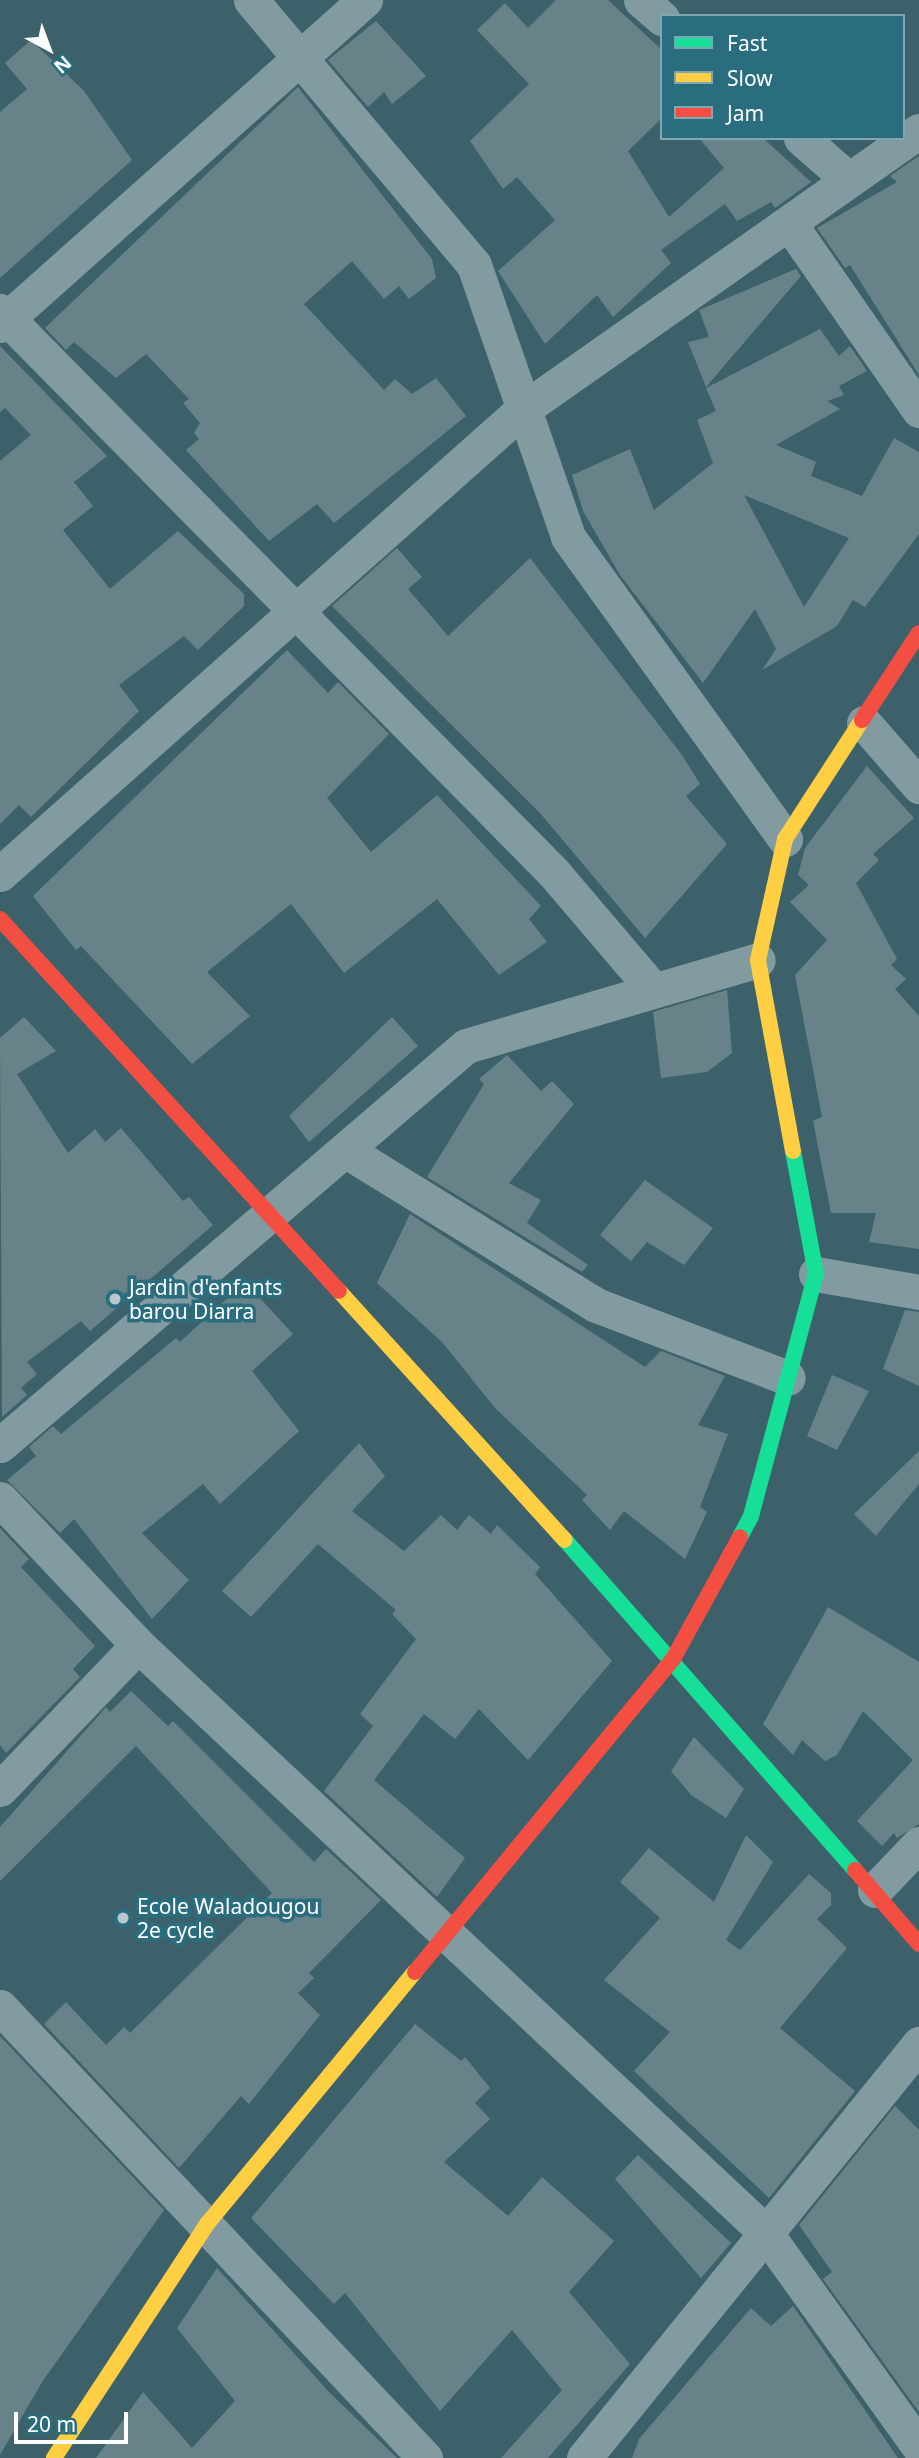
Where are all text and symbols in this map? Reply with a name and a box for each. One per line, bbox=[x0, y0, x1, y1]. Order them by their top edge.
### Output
north arrow bbox=[14, 14, 84, 84]
legend bbox=[660, 14, 905, 140]
text: Fast bbox=[727, 29, 767, 57]
text: N bbox=[48, 50, 77, 80]
text: Slow bbox=[727, 64, 773, 92]
text: Jam bbox=[727, 99, 764, 127]
place label: Jardin d'enfants barou Diarra bbox=[129, 1274, 282, 1324]
marker: Jardin d'enfants barou Diarra bbox=[107, 1291, 123, 1307]
place label: Ecole Waladougou 2e cycle bbox=[137, 1893, 319, 1943]
marker: Ecole Waladougou 2e cycle bbox=[115, 1910, 131, 1926]
scale bar bbox=[18, 2398, 131, 2442]
text: 20 m bbox=[27, 2410, 76, 2438]

